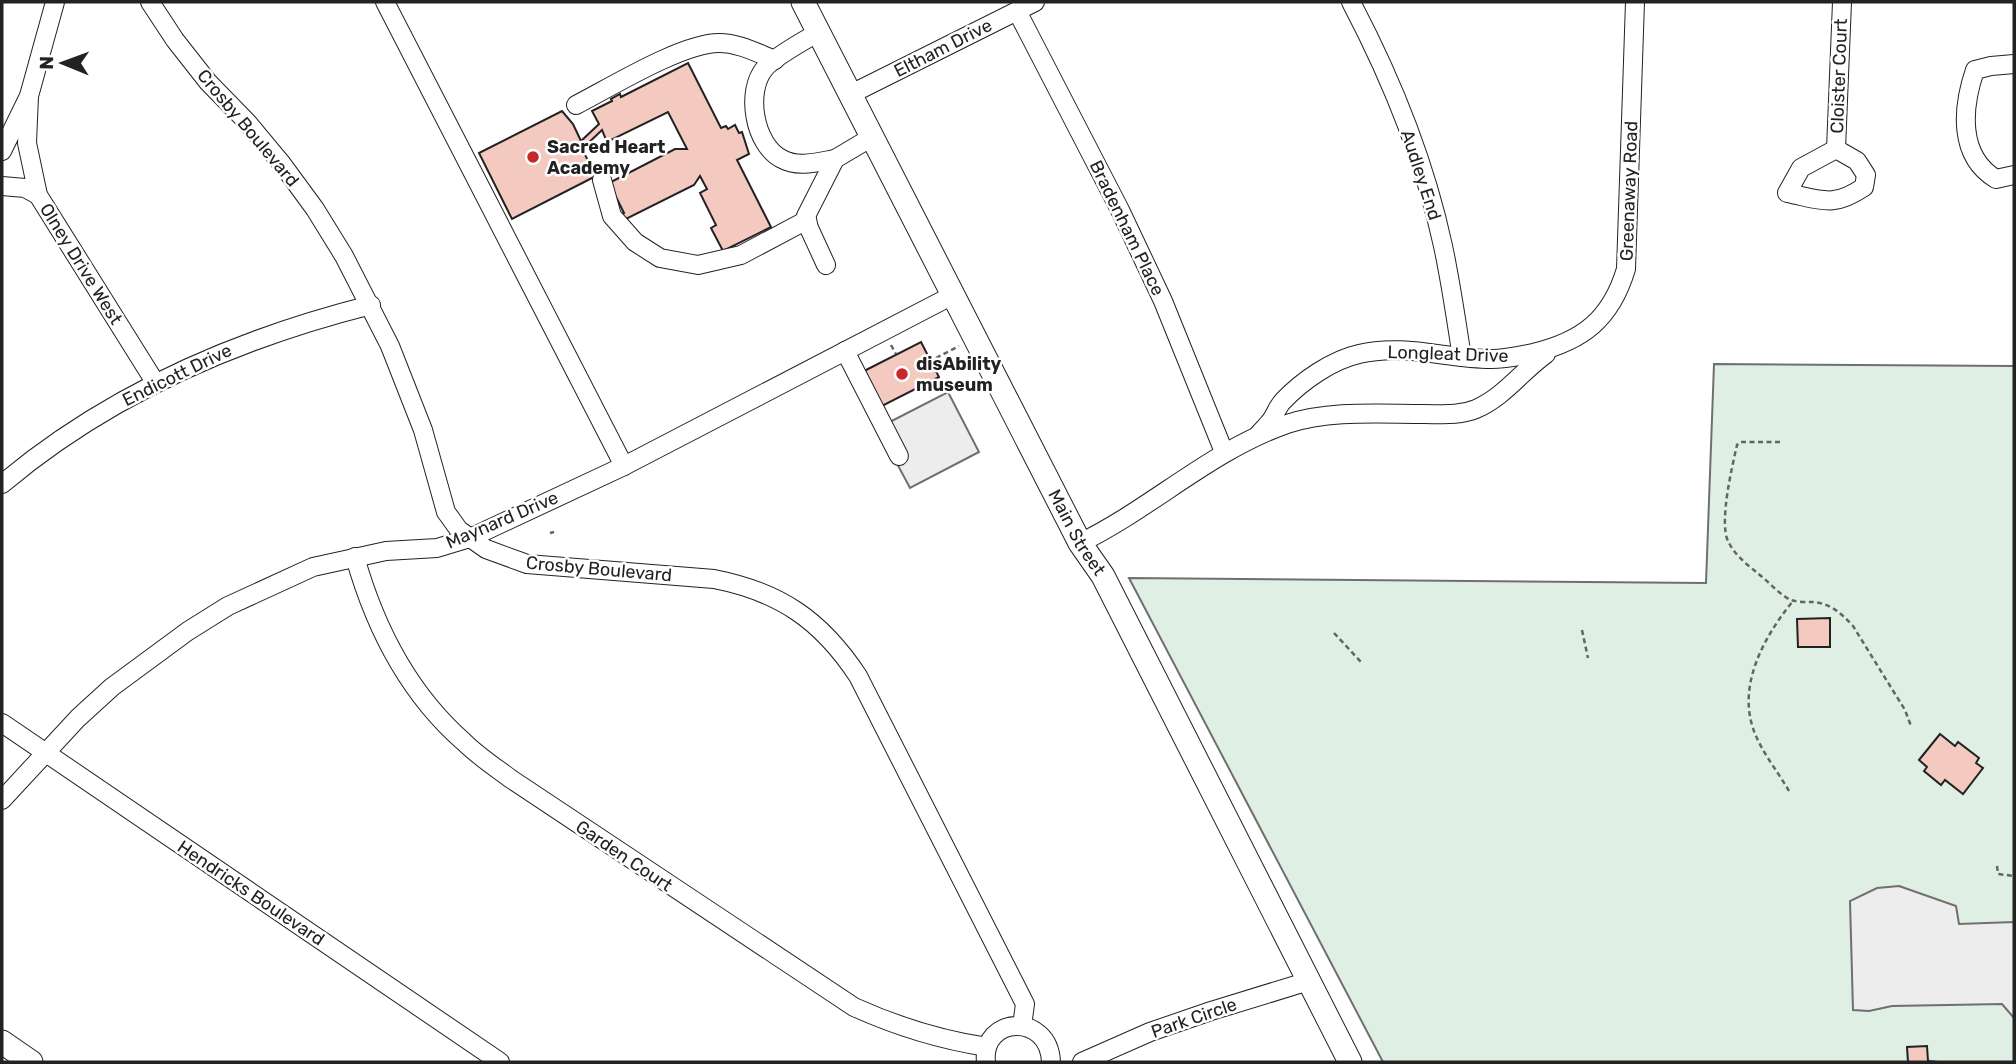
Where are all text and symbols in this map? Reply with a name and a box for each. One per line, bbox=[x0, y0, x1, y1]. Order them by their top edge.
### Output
street label: Eltham Drive bbox=[890, 14, 996, 82]
street label: Cloister Court bbox=[1826, 18, 1852, 134]
north arrow bbox=[28, 28, 98, 98]
text: N bbox=[35, 56, 58, 70]
street label: Crosby Boulevard bbox=[192, 65, 304, 191]
street label: Greenaway Road bbox=[1616, 121, 1642, 261]
street label: Audley End bbox=[1396, 127, 1446, 223]
place label: Sacred Heart Academy bbox=[547, 136, 665, 179]
marker: Sacred Heart Academy bbox=[525, 149, 541, 165]
street label: Bradenham Place bbox=[1085, 157, 1169, 299]
street label: Olney Drive West bbox=[35, 199, 127, 329]
street label: Endicott Drive bbox=[119, 339, 235, 411]
street label: Longleat Drive bbox=[1387, 341, 1509, 367]
place label: disAbility museum bbox=[916, 353, 1002, 396]
marker: disAbility museum bbox=[894, 366, 910, 382]
street label: Maynard Drive bbox=[443, 486, 561, 554]
street label: Main Street bbox=[1043, 486, 1110, 580]
street label: Crosby Boulevard bbox=[525, 552, 673, 586]
street label: Garden Court bbox=[571, 816, 677, 896]
street label: Hendricks Boulevard bbox=[173, 836, 329, 950]
street label: Park Circle bbox=[1148, 993, 1240, 1043]

